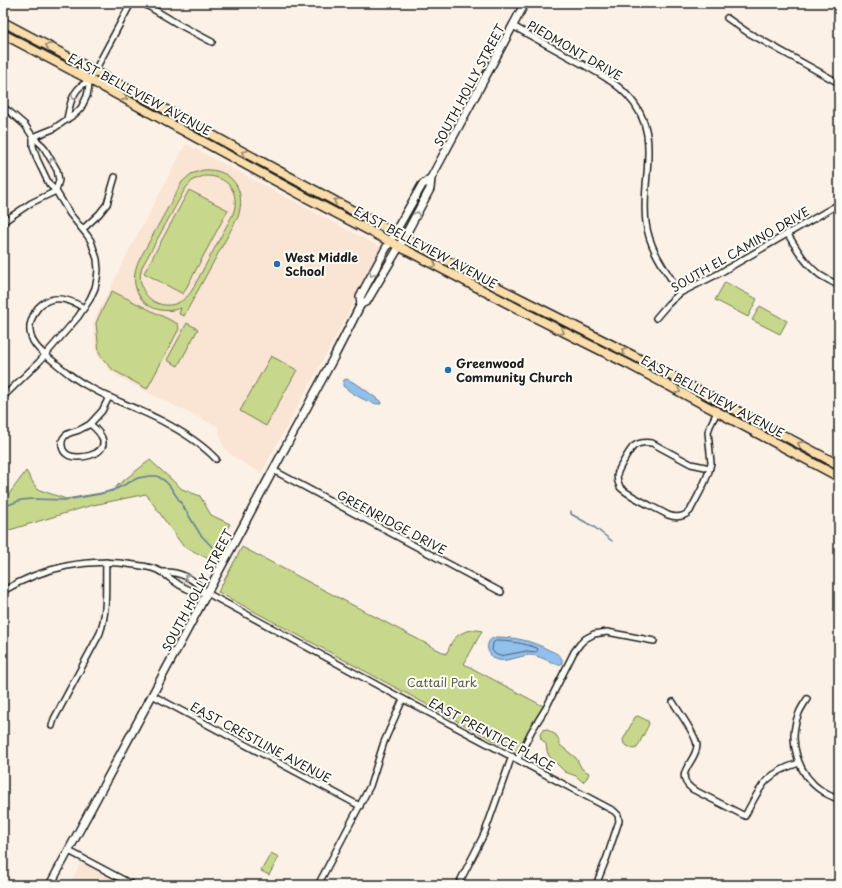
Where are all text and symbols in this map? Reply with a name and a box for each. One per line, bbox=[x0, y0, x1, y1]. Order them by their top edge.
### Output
street label: PIEDMONT DRIVE bbox=[524, 16, 626, 84]
street label: SOUTH HOLLY STREET bbox=[429, 20, 509, 149]
one-way arrow bbox=[45, 43, 52, 51]
street label: EAST BELLEVIEW AVENUE bbox=[65, 49, 215, 139]
one-way arrow bbox=[71, 92, 79, 100]
one-way arrow bbox=[120, 94, 128, 101]
one-way arrow bbox=[241, 150, 248, 158]
one-way arrow bbox=[49, 158, 57, 165]
one-way arrow bbox=[332, 199, 340, 206]
street label: EAST BELLEVIEW AVENUE bbox=[351, 202, 501, 292]
street label: SOUTH EL CAMINO DRIVE bbox=[667, 202, 813, 296]
one-way arrow bbox=[412, 210, 420, 218]
place label: West Middle School bbox=[285, 248, 358, 280]
marker: West Middle School bbox=[272, 259, 282, 269]
one-way arrow bbox=[430, 260, 437, 268]
one-way arrow bbox=[370, 269, 377, 277]
one-way arrow bbox=[558, 327, 566, 335]
one-way arrow bbox=[620, 348, 628, 356]
street label: EAST BELLEVIEW AVENUE bbox=[638, 351, 788, 441]
place label: Greenwood Community Church bbox=[456, 354, 573, 386]
marker: Greenwood Community Church bbox=[443, 365, 453, 375]
one-way arrow bbox=[674, 387, 681, 394]
one-way arrow bbox=[797, 442, 805, 449]
street label: GREENRIDGE DRIVE bbox=[334, 485, 450, 559]
street label: SOUTH HOLLY STREET bbox=[157, 525, 237, 654]
one-way arrow bbox=[183, 574, 191, 582]
park label: Cattail Park bbox=[407, 673, 477, 691]
street label: EAST PRENTICE PLACE bbox=[426, 693, 558, 775]
street label: EAST CRESTLINE AVENUE bbox=[187, 697, 335, 787]

